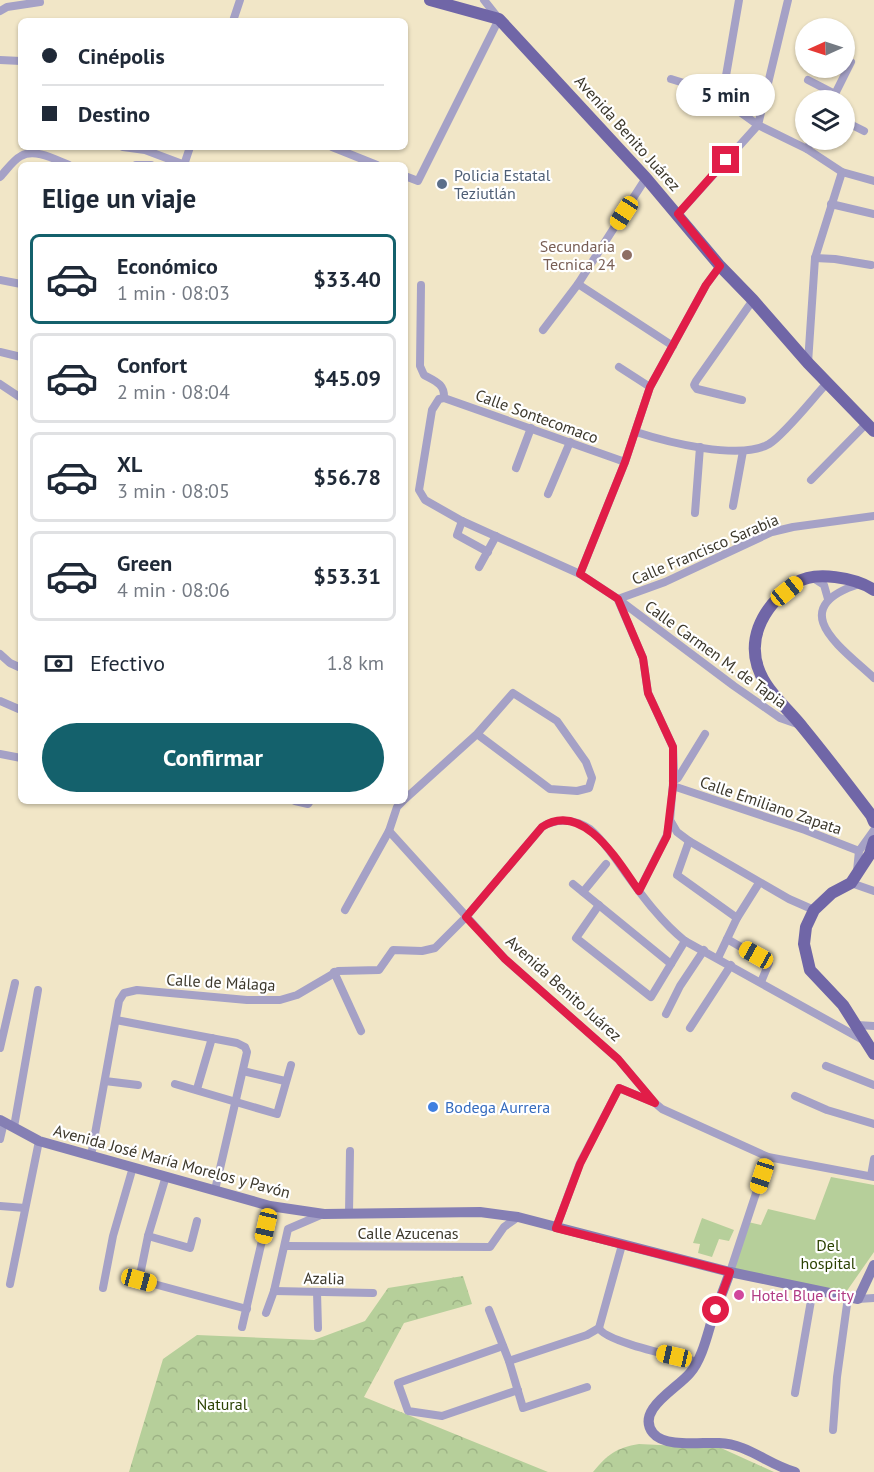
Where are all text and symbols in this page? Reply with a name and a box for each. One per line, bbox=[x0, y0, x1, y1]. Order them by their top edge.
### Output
north arrow bbox=[795, 18, 855, 78]
map controls bbox=[795, 18, 855, 150]
text: Cinépolis bbox=[78, 42, 165, 70]
street label: Avenida Benito Juárez bbox=[571, 71, 685, 195]
callout: 5 min bbox=[676, 73, 776, 115]
text: 5 min bbox=[701, 82, 750, 108]
button: layers bbox=[795, 90, 855, 150]
text: Destino bbox=[78, 100, 150, 128]
route end bbox=[712, 146, 739, 173]
place label: Policia Estatal Teziutlán bbox=[454, 165, 551, 203]
marker: Policia Estatal Teziutlán bbox=[435, 177, 449, 191]
text: Elige un viaje bbox=[42, 181, 196, 215]
car bbox=[607, 193, 641, 233]
place label: Secundaria Tecnica 24 bbox=[540, 236, 615, 274]
marker: Secundaria Tecnica 24 bbox=[620, 248, 634, 262]
icon: car bbox=[45, 252, 99, 306]
text: Económico bbox=[117, 252, 218, 280]
text: $33.40 bbox=[313, 265, 381, 293]
text: 1 min · 08:03 bbox=[117, 280, 230, 306]
icon: car bbox=[45, 351, 99, 405]
text: Confort bbox=[117, 351, 187, 379]
text: $45.09 bbox=[313, 364, 381, 392]
text: 2 min · 08:04 bbox=[117, 379, 230, 405]
street label: Calle Sontecomaco bbox=[473, 384, 601, 448]
icon: car bbox=[45, 450, 99, 504]
text: XL bbox=[117, 450, 142, 478]
text: $56.78 bbox=[313, 463, 381, 491]
text: 3 min · 08:05 bbox=[117, 478, 230, 504]
street label: Calle Francisco Sarabia bbox=[629, 509, 781, 589]
icon: car bbox=[45, 549, 99, 603]
text: Green bbox=[117, 549, 172, 577]
text: $53.31 bbox=[313, 562, 381, 590]
car bbox=[767, 573, 807, 609]
text: 4 min · 08:06 bbox=[117, 577, 230, 603]
street label: Calle Carmen M. de Tapia bbox=[641, 596, 791, 712]
icon: cash bbox=[42, 647, 75, 680]
text: Efectivo bbox=[90, 649, 165, 677]
text: 1.8 km bbox=[327, 650, 384, 676]
button: Confirmar bbox=[42, 723, 384, 792]
street label: Calle Emiliano Zapata bbox=[697, 771, 845, 839]
street label: Avenida Benito Juárez bbox=[502, 931, 626, 1045]
car bbox=[736, 938, 776, 972]
street label: Calle de Málaga bbox=[166, 969, 276, 995]
place label: Bodega Aurrera bbox=[445, 1097, 550, 1117]
marker: Bodega Aurrera bbox=[426, 1100, 440, 1114]
street label: Avenida José María Morelos y Pavón bbox=[51, 1120, 293, 1202]
car bbox=[748, 1156, 776, 1196]
car bbox=[253, 1206, 279, 1246]
street label: Calle Azucenas bbox=[357, 1223, 459, 1243]
park label: Del hospital bbox=[800, 1235, 856, 1273]
car bbox=[119, 1267, 159, 1293]
street label: Azalia bbox=[303, 1268, 345, 1288]
place label: Hotel Blue City bbox=[751, 1285, 855, 1305]
marker: Hotel Blue City bbox=[732, 1288, 746, 1302]
route start bbox=[702, 1296, 729, 1323]
car bbox=[654, 1343, 694, 1369]
park label: Natural bbox=[197, 1394, 248, 1414]

